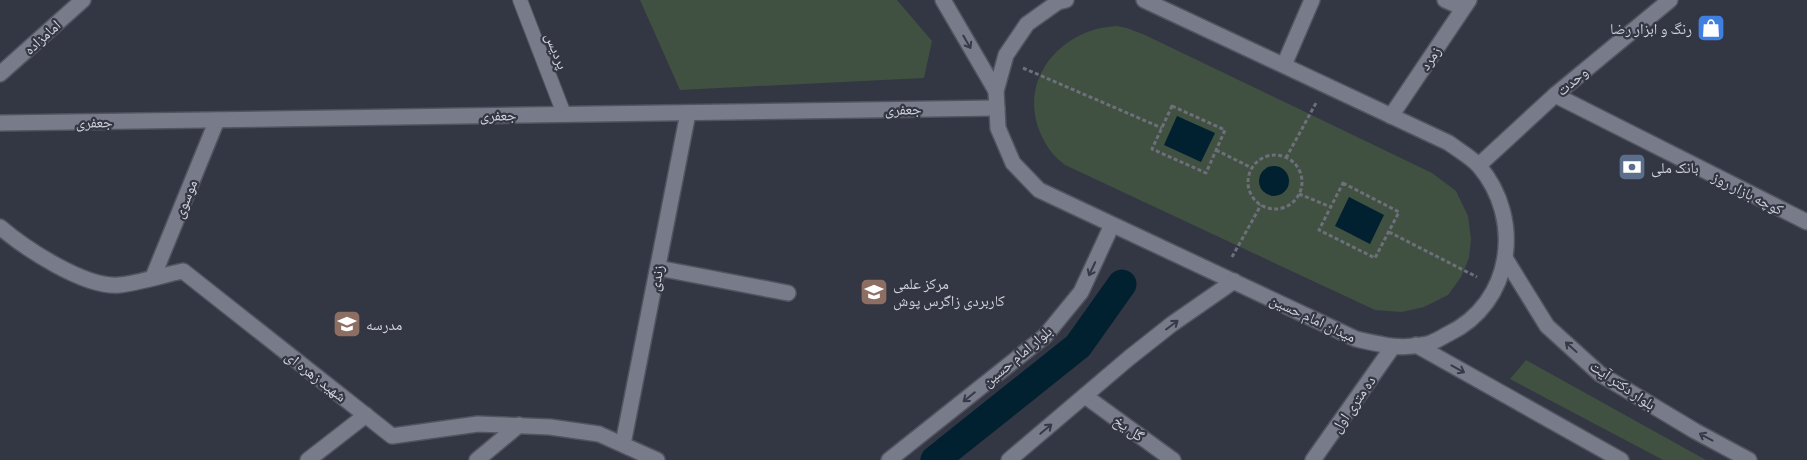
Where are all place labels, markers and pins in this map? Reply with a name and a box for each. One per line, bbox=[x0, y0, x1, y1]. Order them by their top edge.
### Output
shop icon: رنگ و ابزار رضا bbox=[1696, 13, 1726, 43]
place label: رنگ و ابزار رضا bbox=[1610, 18, 1692, 39]
bank icon: بانک ملی bbox=[1617, 152, 1647, 182]
place label: بانک ملی bbox=[1651, 157, 1699, 178]
place label: مرکز علمی کاربردی زاگرس پوش bbox=[893, 273, 1005, 311]
school or university icon: مرکز علمی کاربردی زاگرس پوش bbox=[859, 277, 889, 307]
school or university icon: مدرسه bbox=[332, 309, 362, 339]
place label: مدرسه bbox=[366, 314, 403, 335]

